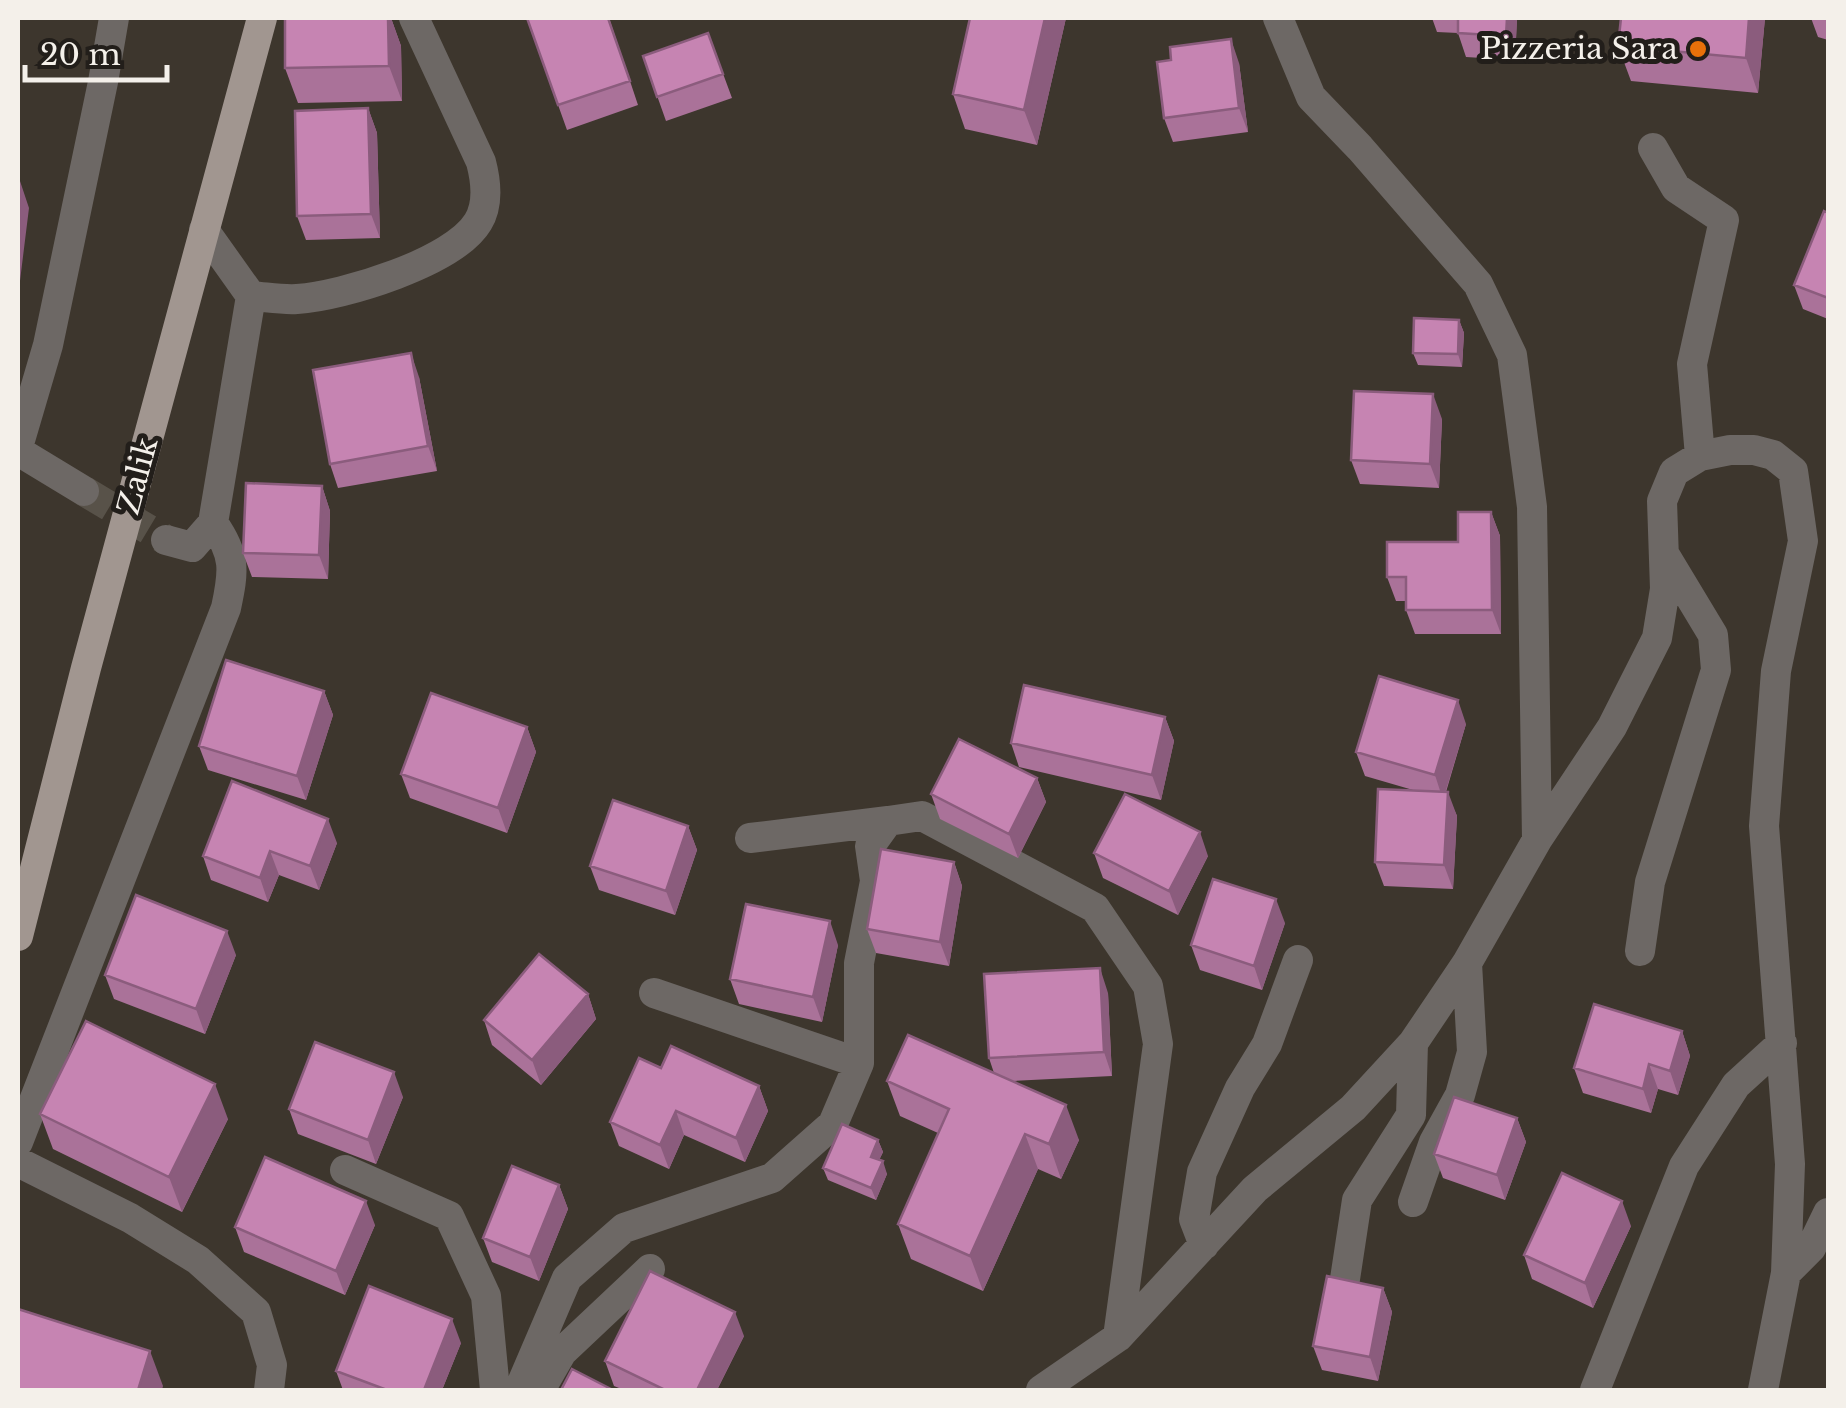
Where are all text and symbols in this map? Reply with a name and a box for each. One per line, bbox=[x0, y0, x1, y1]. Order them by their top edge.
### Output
scale bar bbox=[25, 20, 168, 82]
place label: Pizzeria Sara bbox=[1480, 30, 1678, 67]
text: 20 m bbox=[40, 36, 121, 73]
marker: Pizzeria Sara bbox=[1687, 38, 1709, 60]
street label: Zalik bbox=[110, 433, 166, 518]

